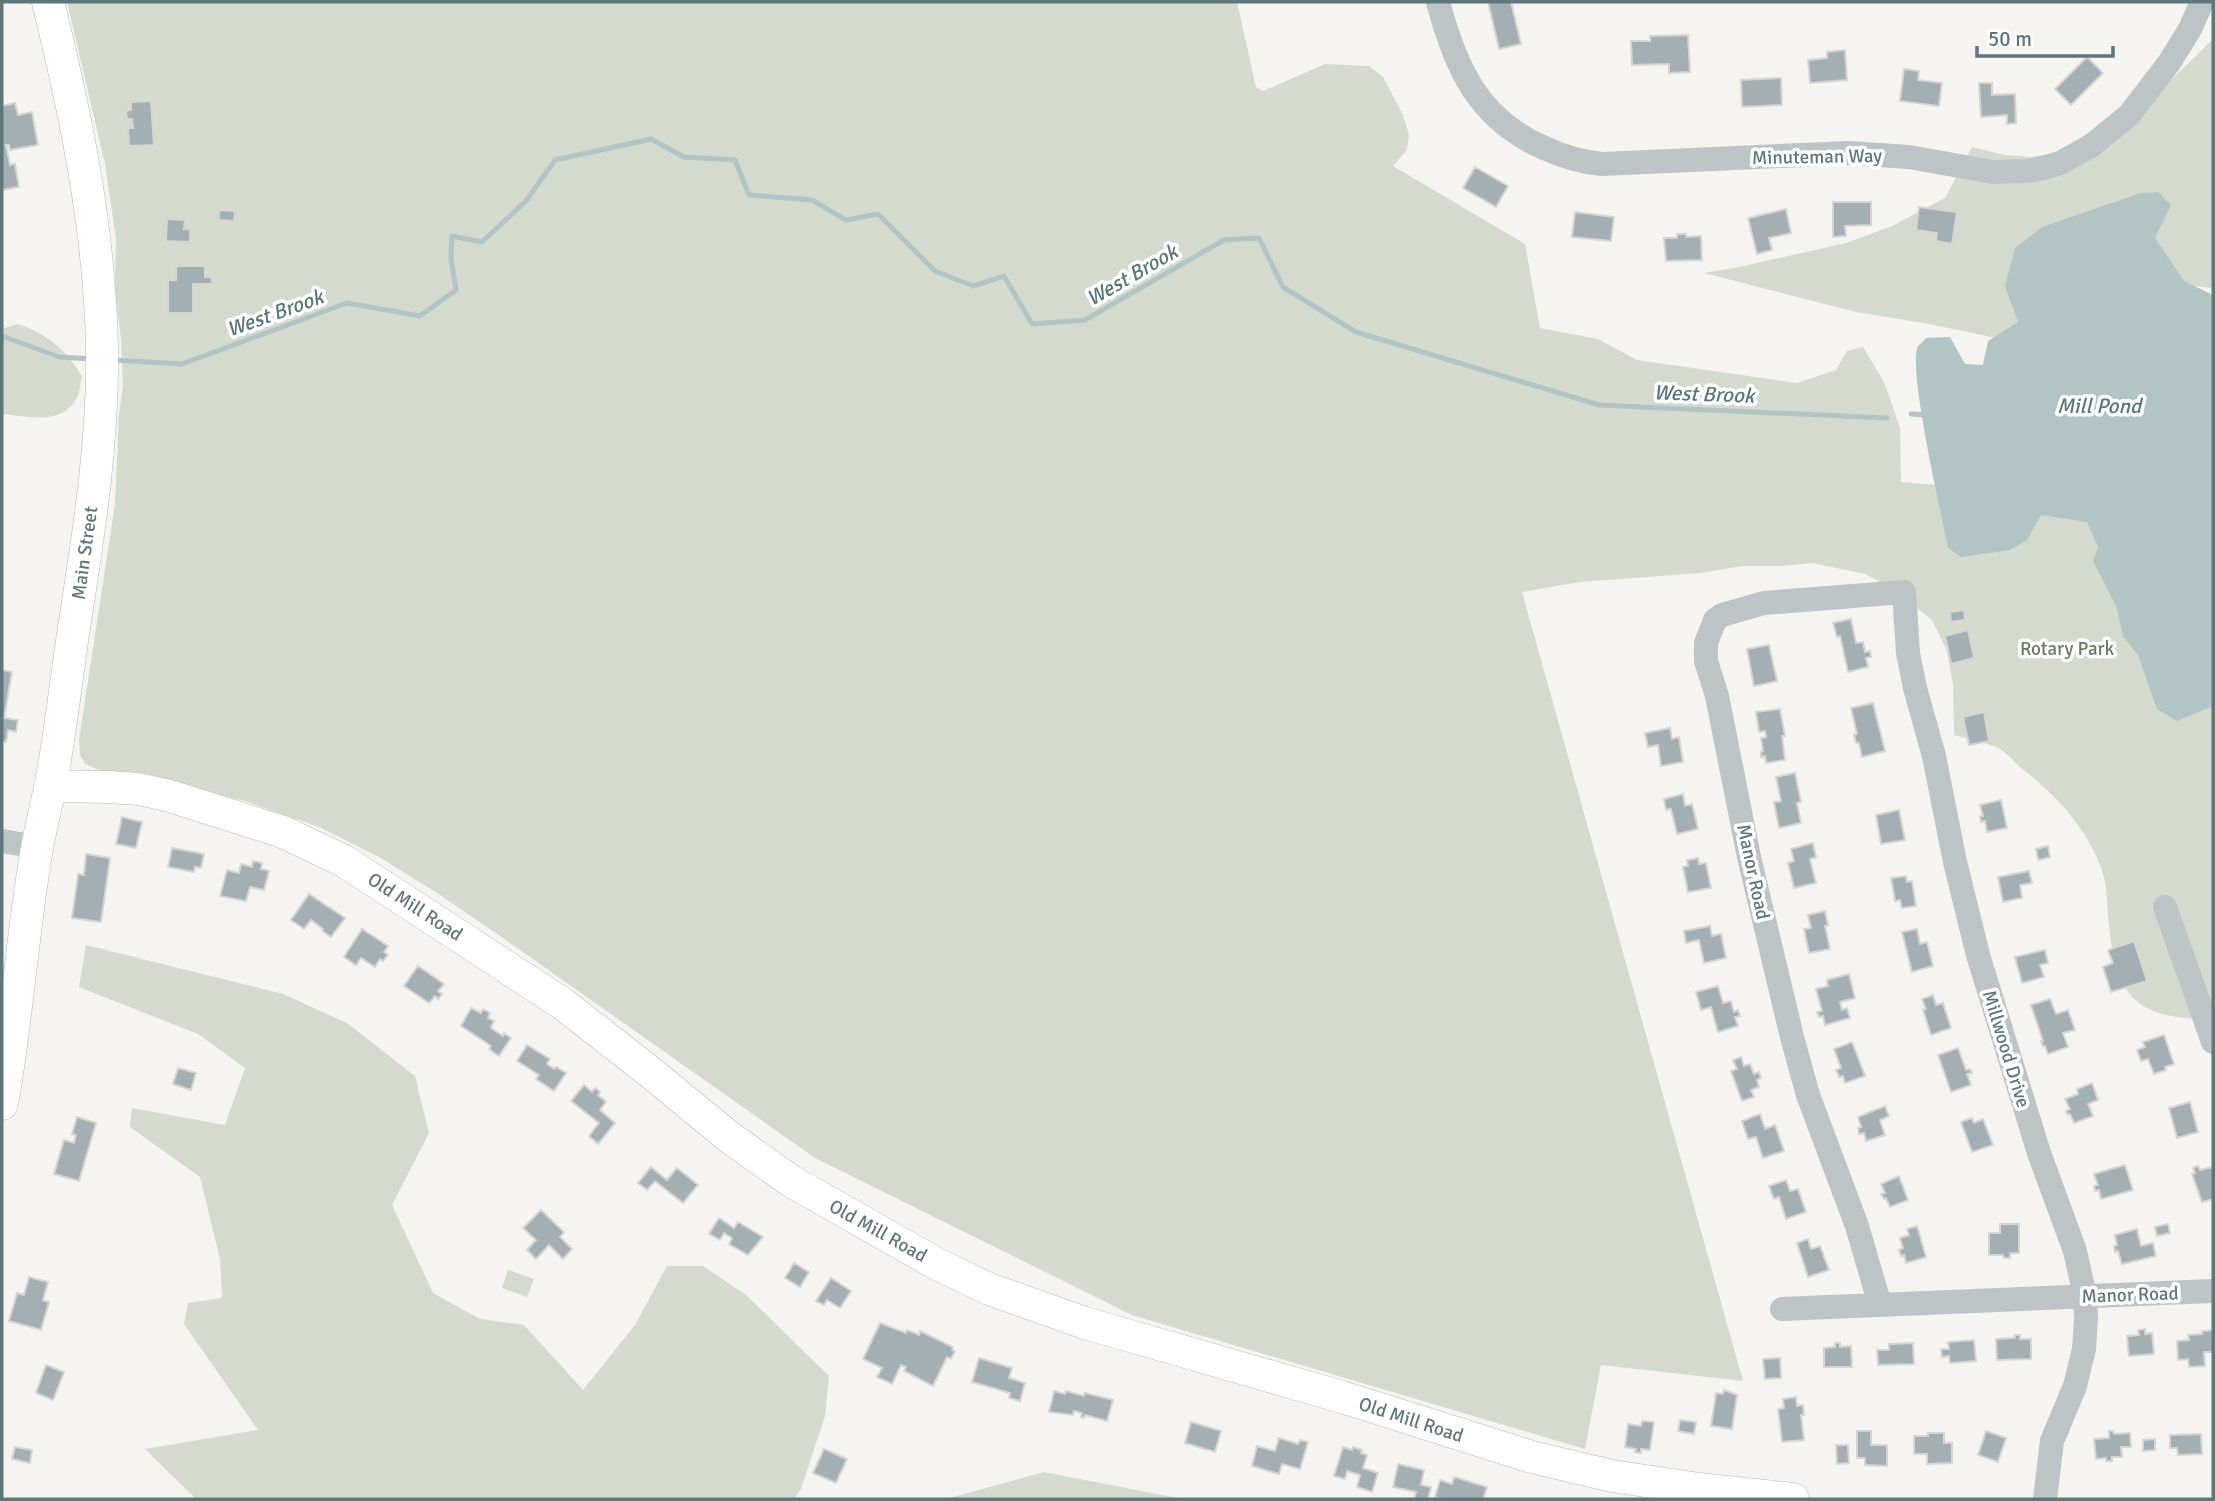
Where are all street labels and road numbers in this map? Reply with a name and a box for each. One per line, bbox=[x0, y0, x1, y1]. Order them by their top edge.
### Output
street label: Minuteman Way bbox=[1752, 144, 1882, 170]
street label: Main Street bbox=[67, 504, 103, 601]
street label: Manor Road bbox=[1731, 822, 1775, 922]
street label: Old Mill Road bbox=[363, 867, 467, 947]
street label: Millwood Drive bbox=[1977, 988, 2035, 1110]
street label: Old Mill Road bbox=[825, 1194, 931, 1268]
street label: Manor Road bbox=[2081, 1281, 2179, 1309]
street label: Old Mill Road bbox=[1356, 1392, 1466, 1448]

